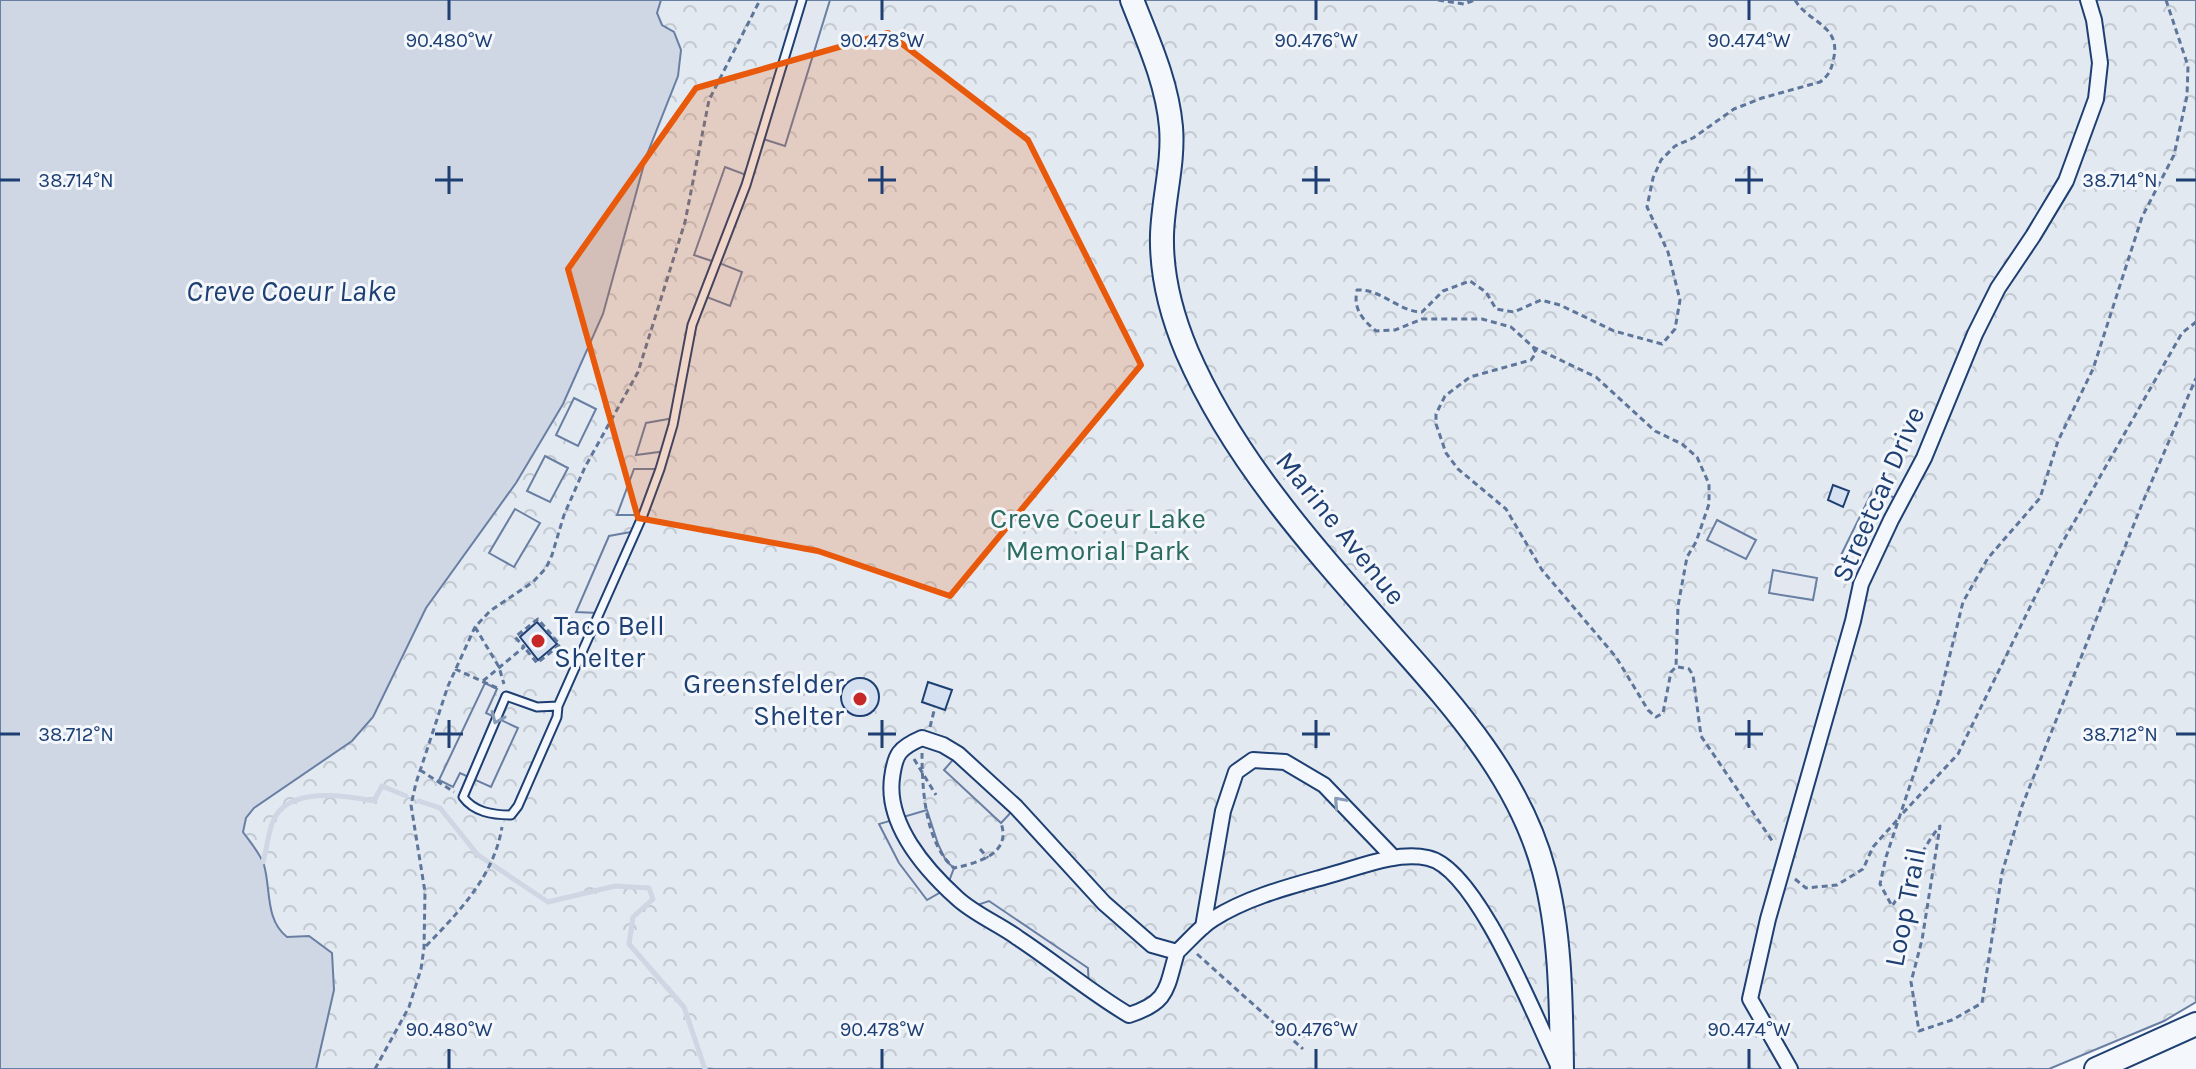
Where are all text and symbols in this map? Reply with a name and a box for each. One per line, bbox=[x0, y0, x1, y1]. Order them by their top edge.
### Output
text: 90.480°W bbox=[405, 29, 493, 52]
text: 90.478°W bbox=[840, 29, 924, 52]
text: 90.476°W bbox=[1274, 29, 1358, 52]
text: 90.474°W bbox=[1707, 29, 1791, 52]
text: 38.714°N bbox=[38, 169, 114, 192]
text: 38.714°N bbox=[2082, 169, 2158, 192]
water label: Creve Coeur Lake bbox=[186, 273, 396, 309]
street label: Streetcar Drive bbox=[1825, 401, 1931, 587]
street label: Marine Avenue bbox=[1269, 445, 1413, 611]
park label: Creve Coeur Lake Memorial Park bbox=[990, 502, 1206, 567]
place label: Taco Bell Shelter bbox=[554, 609, 665, 674]
marker: Taco Bell Shelter bbox=[529, 632, 547, 650]
place label: Greensfelder Shelter bbox=[683, 667, 845, 732]
marker: Greensfelder Shelter bbox=[851, 690, 869, 708]
one-way arrow bbox=[490, 710, 506, 724]
text: 38.712°N bbox=[38, 723, 114, 746]
text: 38.712°N bbox=[2082, 723, 2158, 746]
one-way arrow bbox=[1334, 797, 1349, 811]
street label: Loop Trail bbox=[1877, 845, 1933, 969]
text: 90.480°W bbox=[405, 1018, 493, 1041]
text: 90.478°W bbox=[840, 1018, 924, 1041]
text: 90.476°W bbox=[1274, 1018, 1358, 1041]
text: 90.474°W bbox=[1707, 1018, 1791, 1041]

